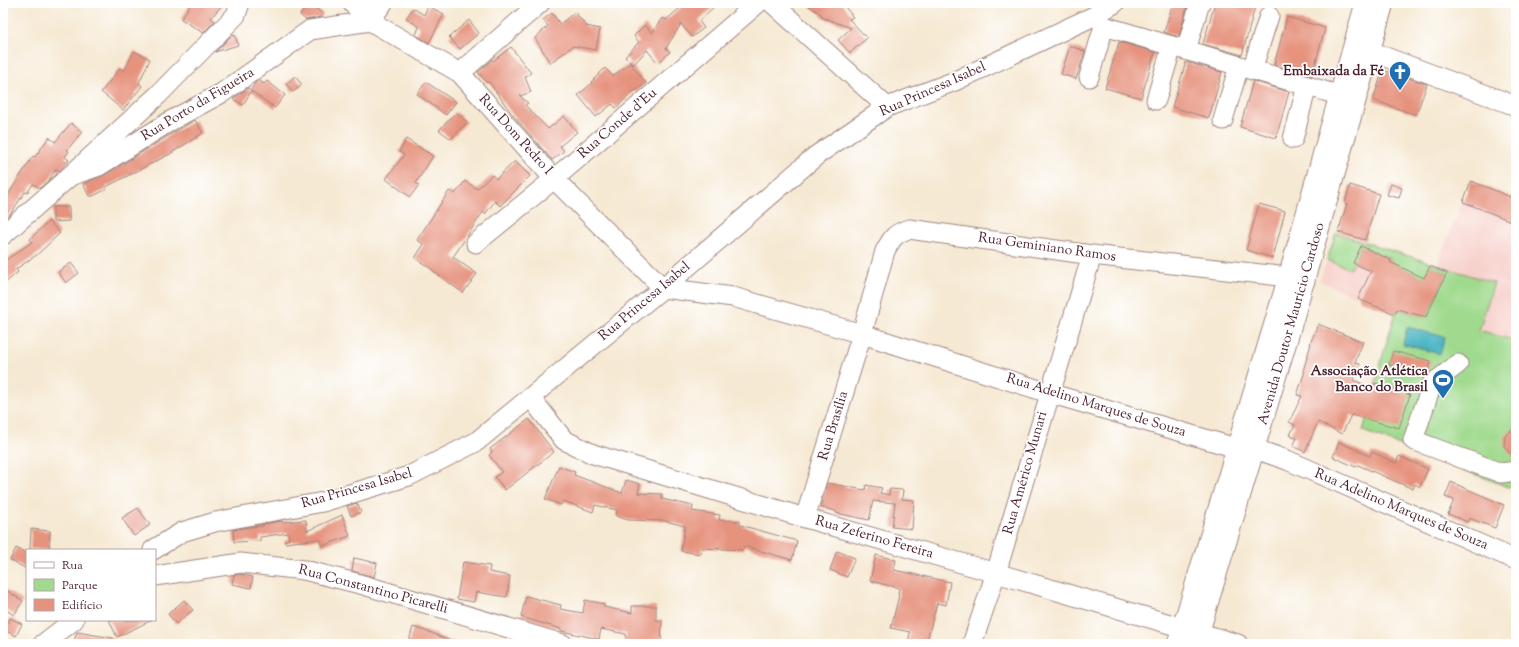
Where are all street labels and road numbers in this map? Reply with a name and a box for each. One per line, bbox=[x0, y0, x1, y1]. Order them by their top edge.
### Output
street label: Rua Princesa Isabel bbox=[877, 58, 989, 122]
street label: Rua Porto da Figueira bbox=[138, 63, 259, 147]
street label: Rua Conde d'Eu bbox=[574, 84, 662, 164]
street label: Rua Dom Pedro I bbox=[473, 90, 557, 180]
street label: Avenida Doutor Maurício Cardoso bbox=[1254, 220, 1331, 427]
street label: Rua Geminiano Ramos bbox=[977, 228, 1117, 268]
street label: Rua Princesa Isabel bbox=[595, 258, 695, 346]
street label: Rua Adelino Marques de Souza bbox=[1004, 369, 1189, 443]
street label: Rua Brasília bbox=[814, 388, 854, 463]
street label: Rua Américo Munari bbox=[999, 409, 1053, 537]
street label: Rua Princesa Isabel bbox=[299, 464, 415, 514]
street label: Rua Adelino Marques de Souza bbox=[1311, 464, 1491, 556]
street label: Rua Zeferino Fereira bbox=[813, 512, 936, 565]
street label: Rua Constantino Picarelli bbox=[296, 560, 450, 620]

